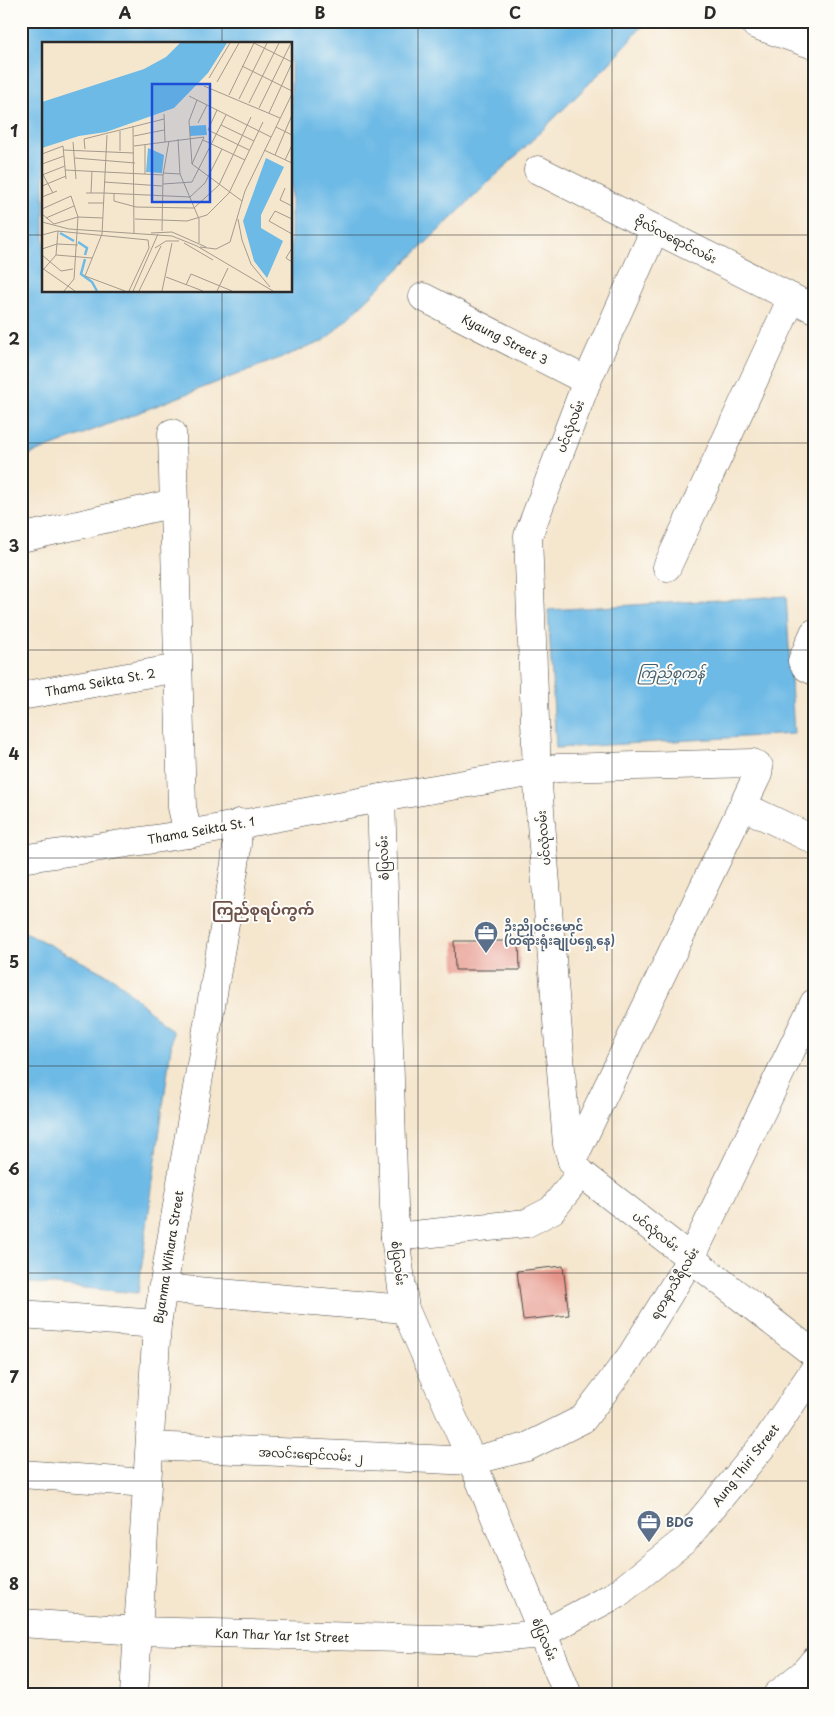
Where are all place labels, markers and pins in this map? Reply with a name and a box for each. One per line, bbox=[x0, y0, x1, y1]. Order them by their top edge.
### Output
place label: ဦးညိုဝင်းမောင် (တရားရုံးချုပ်ရှေ့နေ) bbox=[504, 917, 615, 952]
office icon: ဦးညိုဝင်းမောင် (တရားရုံးချုပ်ရှေ့နေ) bbox=[473, 920, 499, 954]
office icon: BDG bbox=[636, 1509, 662, 1543]
place label: BDG bbox=[666, 1513, 694, 1531]

